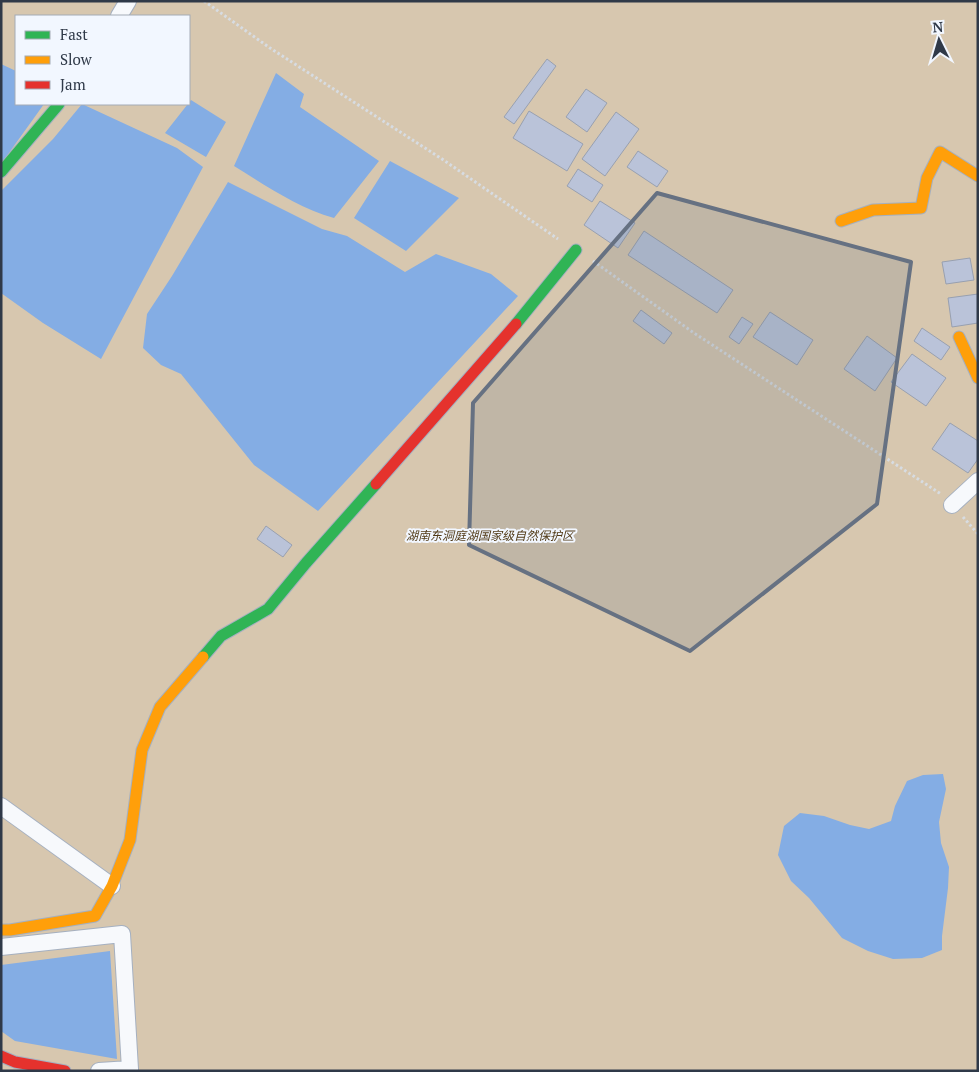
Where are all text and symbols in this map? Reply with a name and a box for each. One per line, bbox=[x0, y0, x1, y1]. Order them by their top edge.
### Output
legend bbox=[15, 15, 190, 105]
north arrow bbox=[914, 15, 964, 65]
text: N bbox=[932, 17, 944, 36]
text: Fast bbox=[60, 24, 88, 44]
text: Slow bbox=[60, 49, 93, 69]
text: Jam bbox=[60, 74, 86, 94]
park label: 湖南东洞庭湖国家级自然保护区 bbox=[406, 528, 576, 543]

